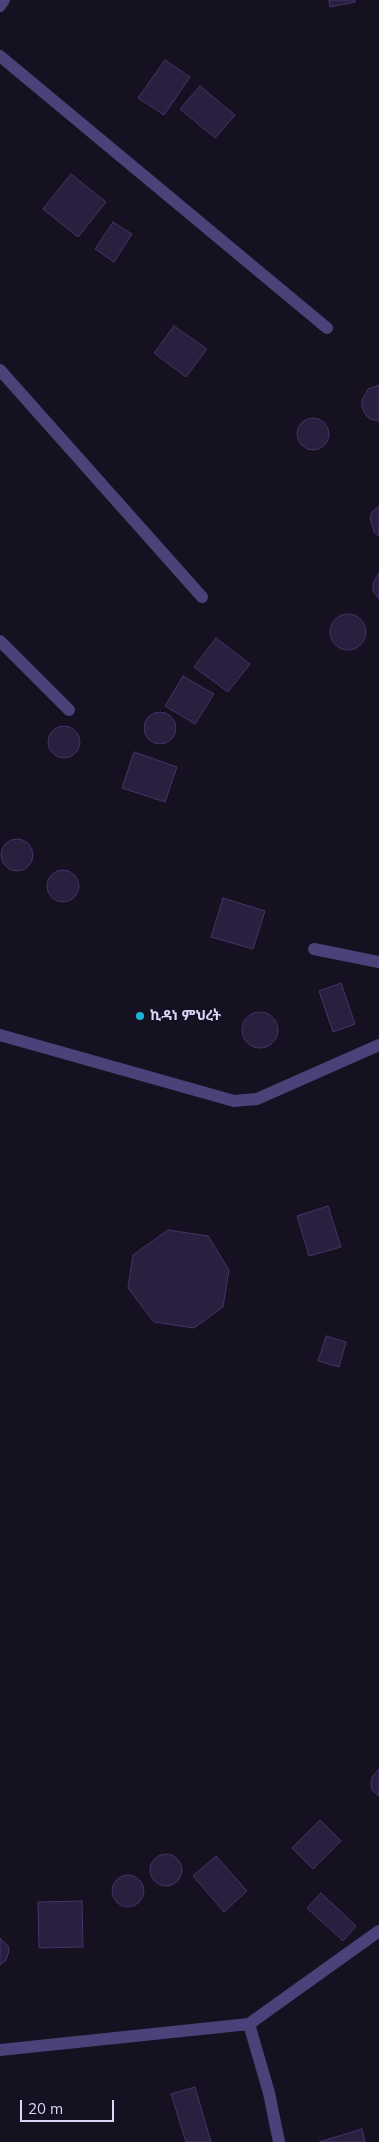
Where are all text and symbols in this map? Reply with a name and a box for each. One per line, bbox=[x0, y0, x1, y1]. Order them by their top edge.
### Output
place label: ኪዳነ ምህረት bbox=[150, 1008, 221, 1024]
marker: ኪዳነ ምህረት bbox=[134, 1010, 146, 1022]
scale bar bbox=[22, 2090, 116, 2122]
text: 20 m bbox=[28, 2099, 63, 2118]

